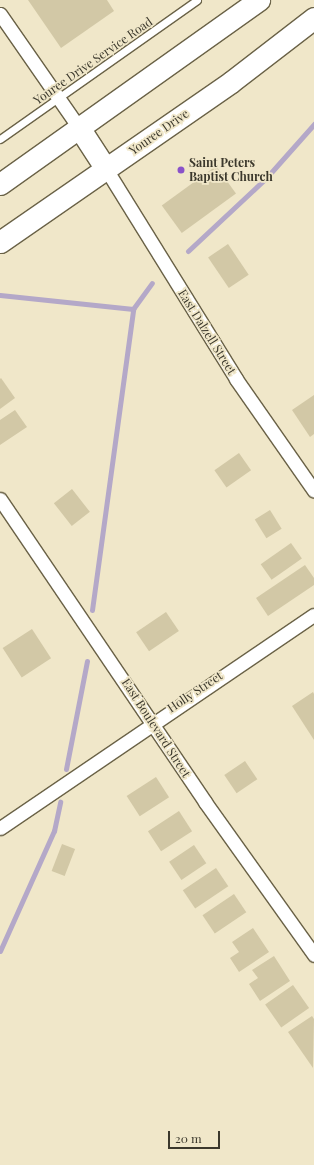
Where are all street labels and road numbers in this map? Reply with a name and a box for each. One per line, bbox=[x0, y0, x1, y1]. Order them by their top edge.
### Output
street label: Youree Drive Service Road bbox=[31, 14, 155, 108]
street label: Youree Drive bbox=[126, 106, 192, 158]
street label: East Dalzell Street bbox=[175, 287, 239, 377]
street label: Holly Street bbox=[165, 668, 225, 716]
street label: East Boulevard Street bbox=[119, 676, 193, 780]

